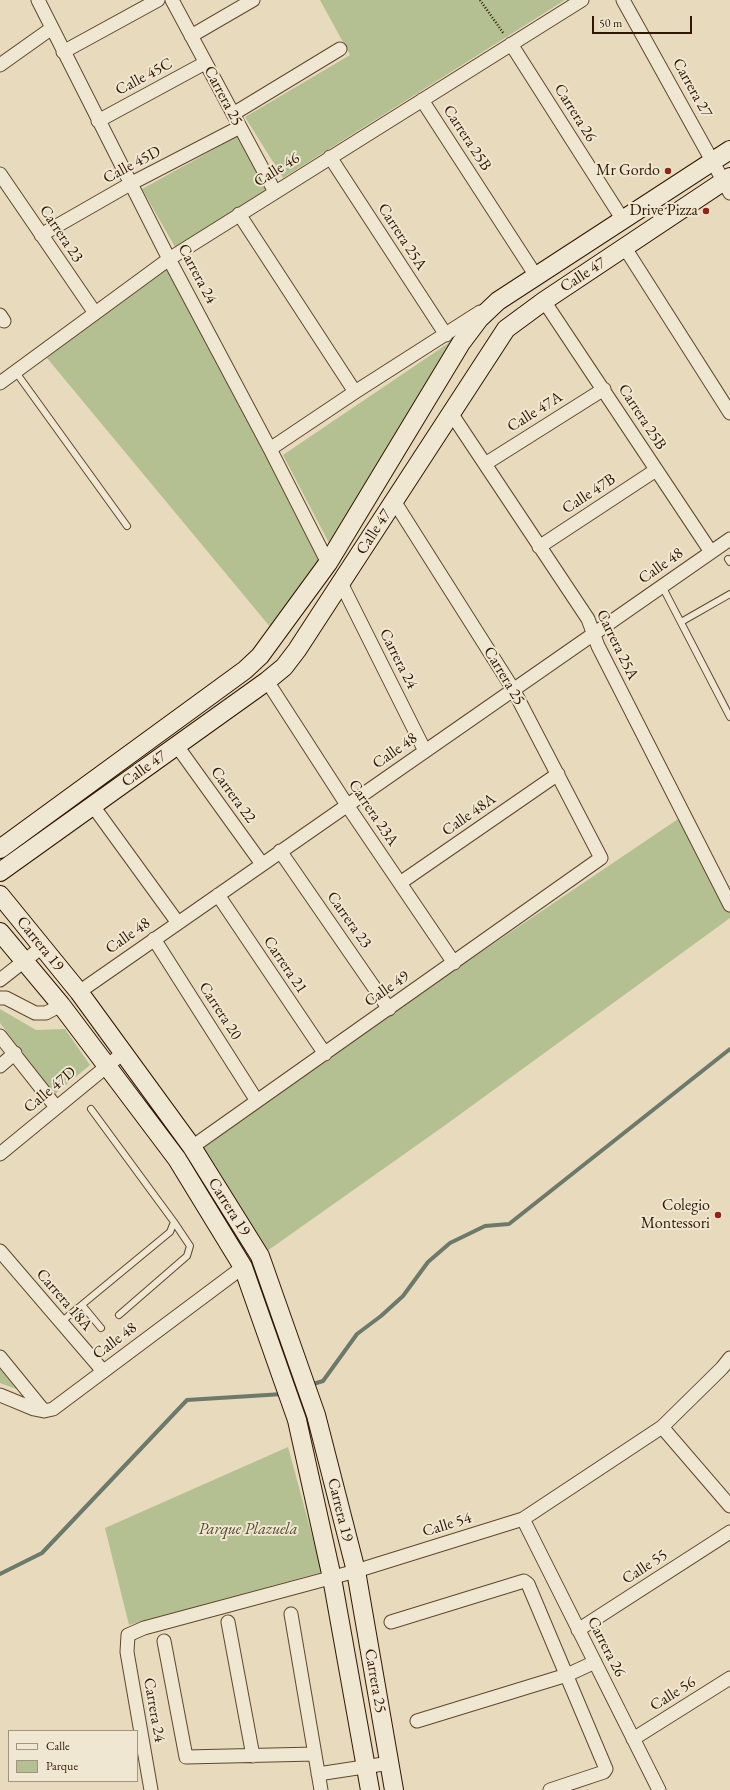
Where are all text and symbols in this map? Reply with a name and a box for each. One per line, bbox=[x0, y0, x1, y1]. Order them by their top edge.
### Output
scale bar bbox=[594, 8, 694, 34]
text: 50 m bbox=[599, 15, 622, 31]
street label: Calle 45C bbox=[112, 54, 176, 100]
street label: Carrera 27 bbox=[668, 55, 716, 121]
street label: Carrera 25 bbox=[199, 63, 247, 129]
street label: Carrera 26 bbox=[550, 80, 600, 146]
street label: Carrera 25B bbox=[439, 102, 495, 174]
street label: Calle 45D bbox=[100, 142, 164, 188]
street label: Calle 46 bbox=[251, 149, 303, 191]
place label: Mr Gordo bbox=[596, 161, 660, 181]
marker: Mr Gordo bbox=[663, 166, 673, 176]
street label: Carrera 25A bbox=[373, 200, 431, 274]
place label: Drive Pizza bbox=[629, 201, 698, 221]
street label: Carrera 23 bbox=[35, 202, 87, 266]
marker: Drive Pizza bbox=[701, 206, 711, 216]
street label: Carrera 24 bbox=[173, 241, 221, 307]
street label: Calle 47 bbox=[557, 253, 609, 297]
street label: Carrera 25B bbox=[614, 381, 670, 453]
street label: Calle 47A bbox=[504, 388, 566, 436]
street label: Calle 47B bbox=[559, 470, 619, 518]
street label: Calle 47 bbox=[352, 506, 396, 558]
street label: Calle 48 bbox=[635, 544, 687, 588]
street label: Carrera 25A bbox=[592, 607, 642, 683]
street label: Carrera 24 bbox=[375, 626, 421, 692]
street label: Carrera 25 bbox=[479, 643, 529, 709]
street label: Calle 48 bbox=[369, 729, 421, 773]
street label: Calle 47 bbox=[118, 746, 170, 792]
street label: Carrera 22 bbox=[206, 763, 260, 827]
street label: Carrera 23A bbox=[344, 776, 402, 850]
street label: Calle 48A bbox=[438, 790, 500, 840]
street label: Carrera 23 bbox=[323, 888, 375, 952]
street label: Carrera 19 bbox=[12, 913, 68, 975]
street label: Calle 48 bbox=[102, 914, 154, 958]
street label: Carrera 21 bbox=[259, 933, 311, 997]
street label: Calle 49 bbox=[361, 967, 413, 1011]
street label: Carrera 20 bbox=[194, 979, 246, 1043]
street label: Calle 47D bbox=[20, 1063, 80, 1117]
street label: Carrera 19 bbox=[204, 1174, 254, 1240]
place label: Colegio Montessori bbox=[641, 1196, 710, 1234]
marker: Colegio Montessori bbox=[713, 1210, 723, 1220]
street label: Carrera 18A bbox=[32, 1265, 96, 1335]
street label: Calle 48 bbox=[89, 1318, 141, 1364]
street label: Carrera 19 bbox=[323, 1476, 357, 1544]
street label: Calle 54 bbox=[420, 1508, 474, 1542]
park label: Parque Plazuela bbox=[199, 1520, 297, 1540]
street label: Calle 55 bbox=[619, 1545, 671, 1589]
street label: Carrera 26 bbox=[583, 1614, 629, 1680]
street label: Carrera 25 bbox=[360, 1647, 390, 1715]
street label: Calle 56 bbox=[647, 1673, 699, 1715]
street label: Carrera 24 bbox=[139, 1676, 169, 1744]
legend bbox=[8, 1730, 138, 1782]
text: Calle bbox=[46, 1738, 70, 1754]
text: Parque bbox=[46, 1758, 78, 1774]

